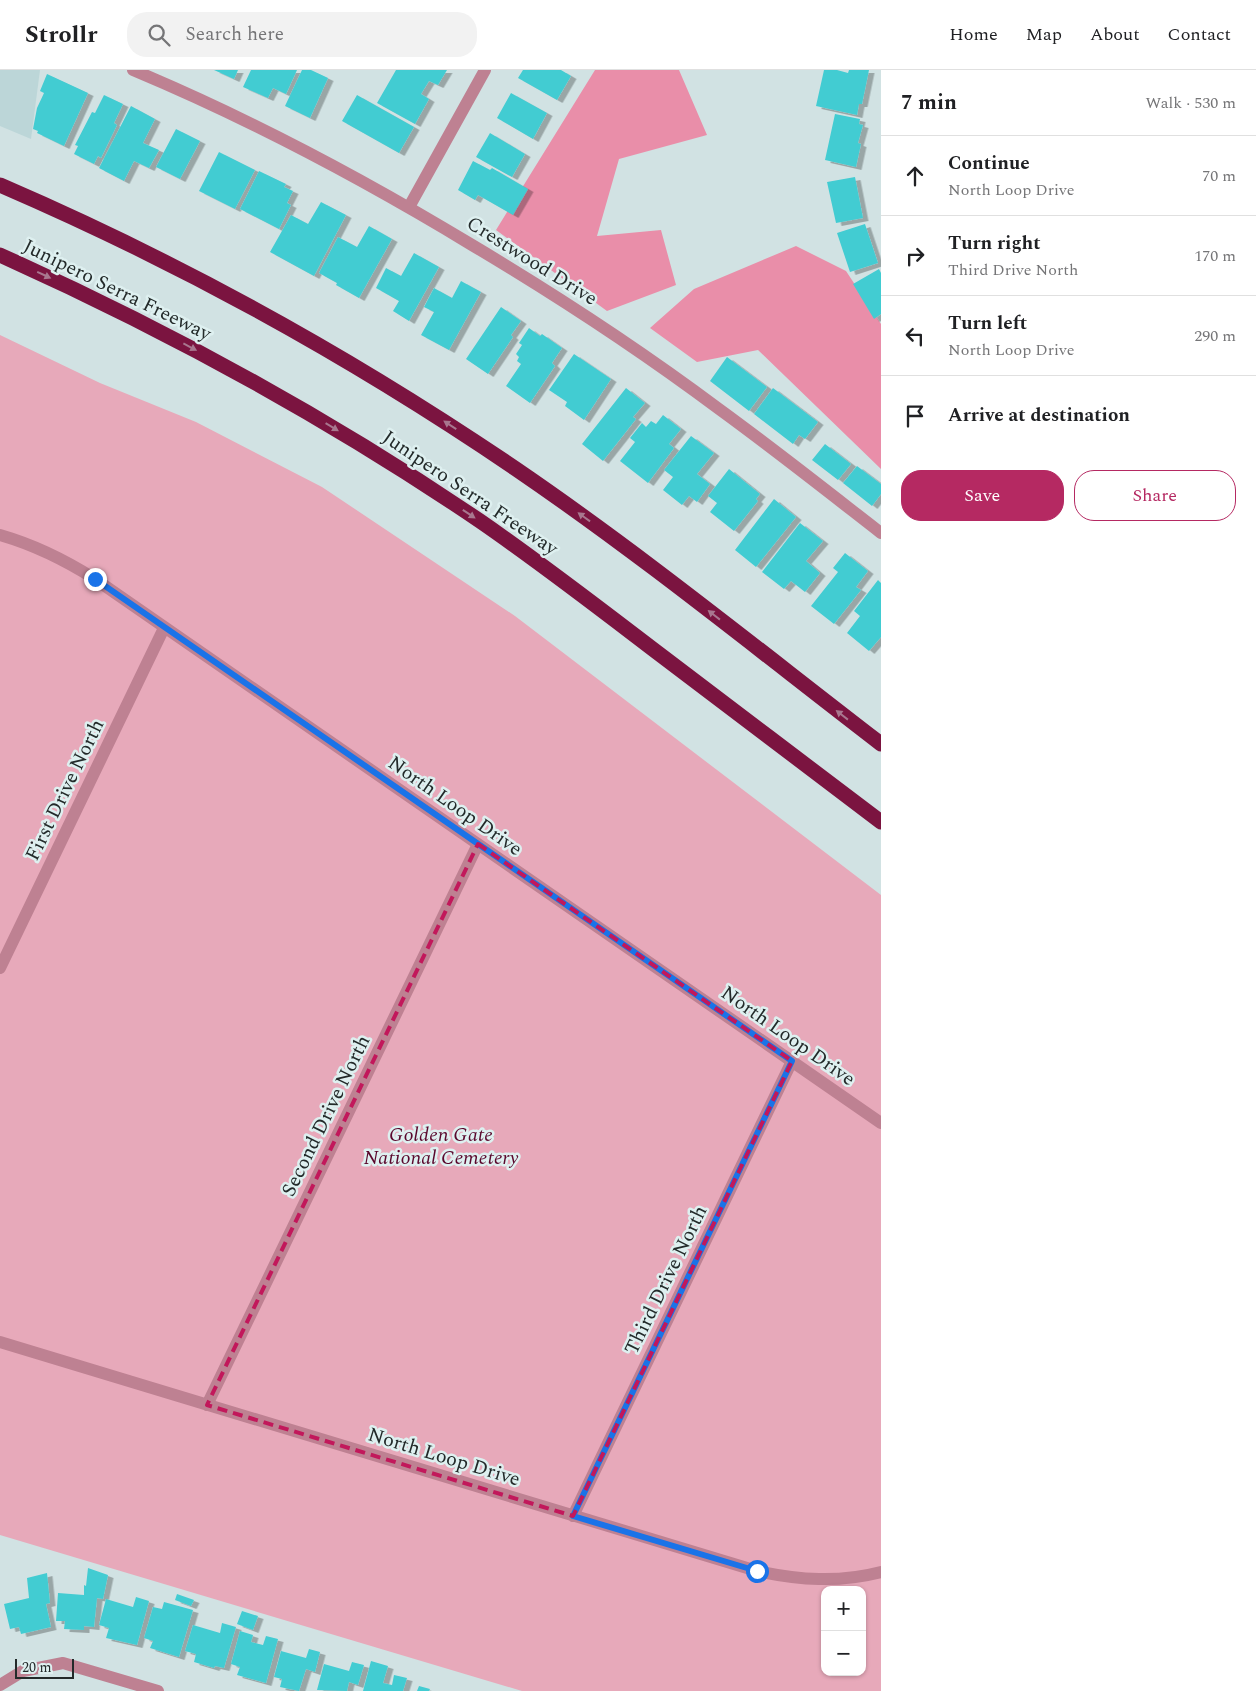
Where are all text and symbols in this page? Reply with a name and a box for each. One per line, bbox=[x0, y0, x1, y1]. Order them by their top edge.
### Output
search box bbox=[127, 12, 477, 57]
text: Strollr bbox=[25, 17, 97, 53]
text: Search here bbox=[185, 20, 284, 49]
icon: search bbox=[145, 21, 173, 49]
text: Home bbox=[949, 21, 998, 48]
text: Map bbox=[1026, 21, 1062, 48]
text: About bbox=[1090, 21, 1140, 48]
text: Contact bbox=[1168, 21, 1231, 48]
text: 7 min bbox=[901, 87, 957, 119]
text: Walk · 530 m bbox=[1145, 91, 1236, 115]
text: Continue bbox=[948, 149, 1030, 178]
icon: ahead bbox=[901, 162, 929, 190]
text: 70 m bbox=[1202, 164, 1236, 188]
text: North Loop Drive bbox=[948, 178, 1074, 202]
street label: Crestwood Drive bbox=[461, 209, 603, 313]
text: Turn right bbox=[948, 229, 1041, 258]
street label: Junipero Serra Freeway bbox=[18, 231, 218, 349]
icon: right bbox=[901, 242, 929, 270]
text: 170 m bbox=[1194, 244, 1236, 268]
text: Third Drive North bbox=[948, 258, 1078, 282]
one-way arrow bbox=[37, 271, 51, 279]
text: Turn left bbox=[948, 309, 1027, 338]
icon: left bbox=[901, 322, 929, 350]
text: 290 m bbox=[1194, 324, 1236, 348]
text: North Loop Drive bbox=[948, 338, 1074, 362]
one-way arrow bbox=[183, 343, 197, 351]
text: Arrive at destination bbox=[948, 401, 1130, 430]
icon: arrive bbox=[901, 402, 929, 430]
one-way arrow bbox=[444, 421, 457, 430]
one-way arrow bbox=[325, 422, 338, 431]
street label: Junipero Serra Freeway bbox=[376, 423, 565, 564]
button: Save bbox=[901, 470, 1064, 521]
button: Share bbox=[1074, 470, 1236, 521]
one-way arrow bbox=[462, 509, 475, 519]
one-way arrow bbox=[577, 512, 591, 522]
route end bbox=[84, 568, 107, 591]
one-way arrow bbox=[708, 610, 721, 621]
one-way arrow bbox=[836, 709, 849, 720]
street label: First Drive North bbox=[18, 714, 112, 866]
street label: North Loop Drive bbox=[382, 748, 528, 864]
street label: North Loop Drive bbox=[715, 978, 861, 1094]
street label: Second Drive North bbox=[274, 1030, 378, 1202]
park label: Golden Gate National Cemetery bbox=[364, 1120, 518, 1173]
street label: Third Drive North bbox=[617, 1200, 715, 1360]
street label: North Loop Drive bbox=[364, 1420, 524, 1494]
route start bbox=[746, 1560, 769, 1583]
map controls bbox=[821, 1586, 866, 1676]
button: + bbox=[821, 1586, 866, 1631]
button: − bbox=[821, 1631, 866, 1676]
scale bar bbox=[15, 1656, 74, 1679]
text: 20 m bbox=[22, 1657, 52, 1678]

